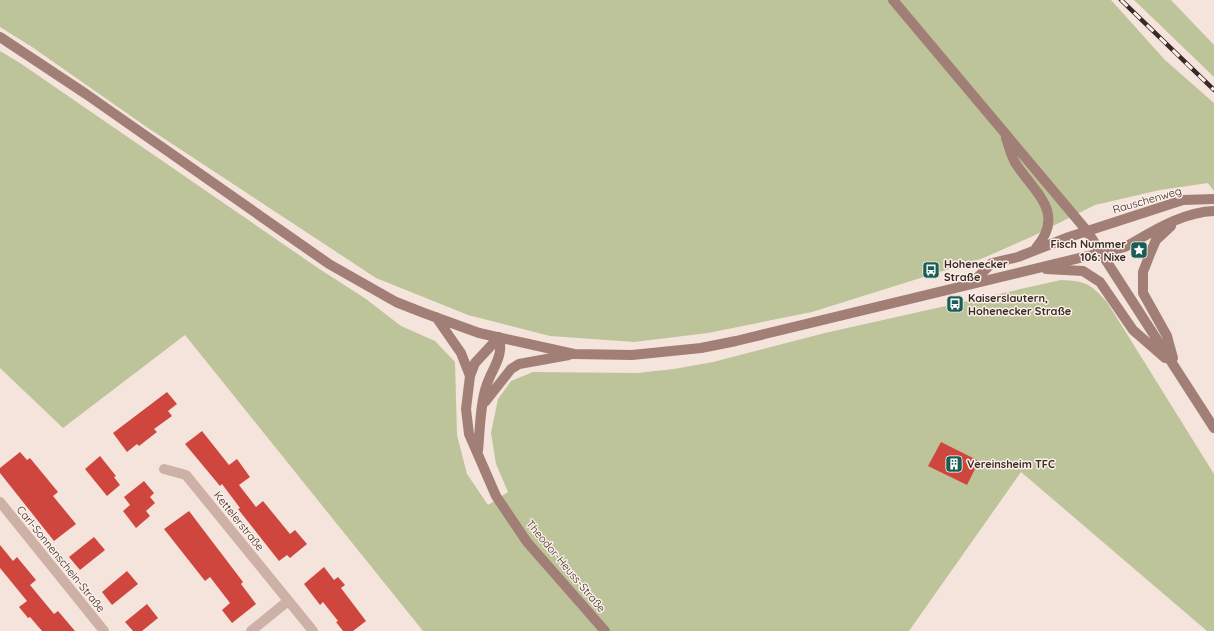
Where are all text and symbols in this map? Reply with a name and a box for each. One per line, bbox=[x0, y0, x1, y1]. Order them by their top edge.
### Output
street label: Rauschenweg bbox=[1111, 183, 1183, 217]
place label: Fisch Nummer 106: Nixe bbox=[1051, 237, 1127, 264]
place icon: Fisch Nummer 106: Nixe bbox=[1129, 240, 1149, 260]
place label: Hohenecker Straße bbox=[944, 257, 1008, 284]
bus stop icon: Hohenecker Straße bbox=[921, 260, 941, 280]
place label: Kaiserslautern, Hohenecker Straße bbox=[968, 291, 1072, 318]
bus stop icon: Kaiserslautern, Hohenecker Straße bbox=[945, 294, 965, 314]
building icon: Vereinsheim TFC bbox=[944, 454, 964, 474]
place label: Vereinsheim TFC bbox=[967, 457, 1055, 471]
street label: Kettelerstraße bbox=[211, 488, 267, 554]
street label: Carl-Sonnenschein-Straße bbox=[14, 503, 108, 615]
street label: Theodor-Heuss-Straße bbox=[523, 517, 609, 615]

